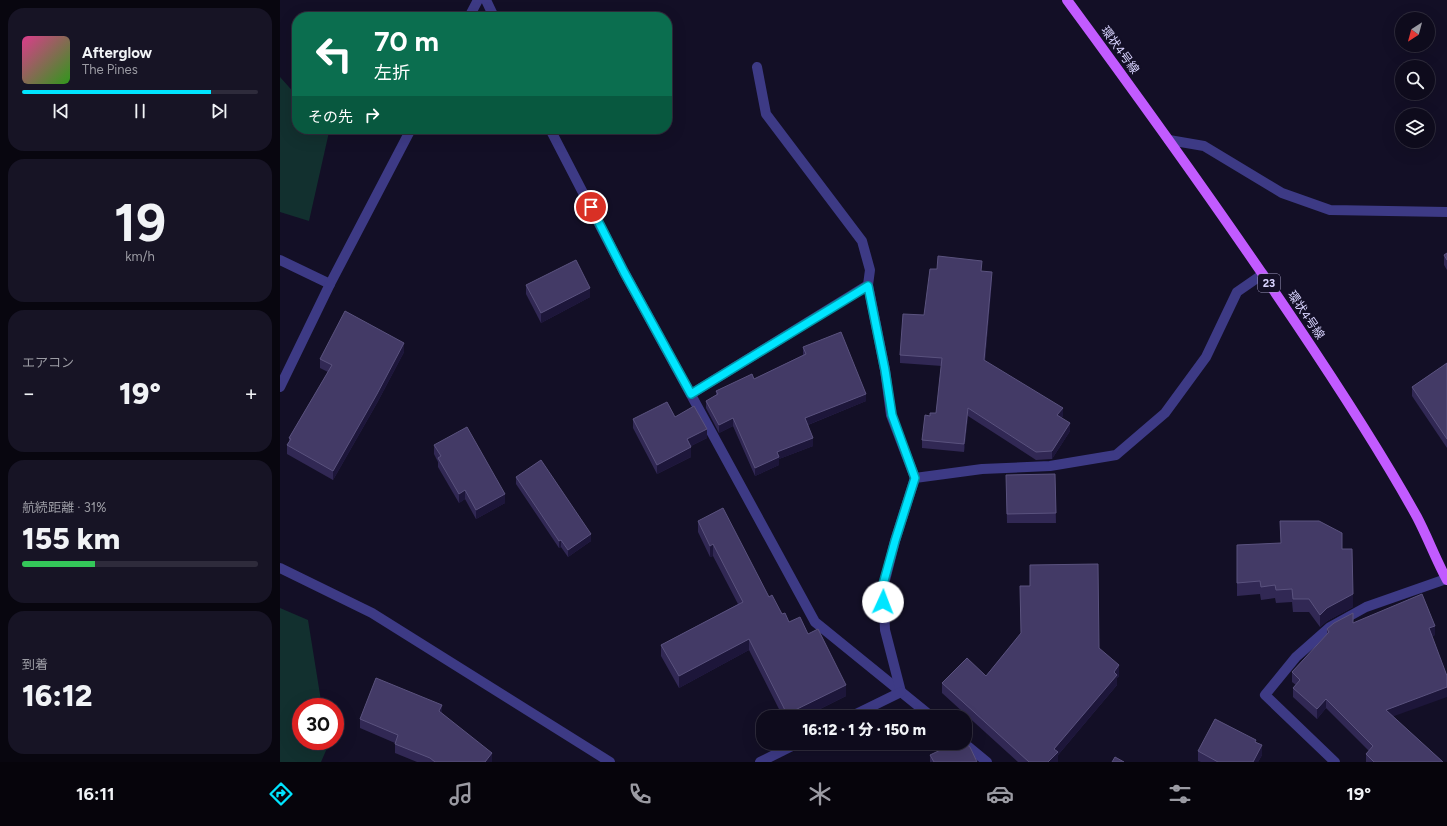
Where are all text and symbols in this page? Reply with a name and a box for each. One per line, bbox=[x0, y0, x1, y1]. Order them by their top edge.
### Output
north arrow bbox=[1395, 12, 1435, 52]
map controls bbox=[1395, 12, 1435, 148]
street label: 環状4号線 bbox=[1098, 23, 1142, 77]
text: 70 m bbox=[374, 24, 439, 58]
icon: left bbox=[308, 28, 360, 80]
text: Afterglow bbox=[82, 44, 152, 62]
button: search bbox=[1395, 60, 1435, 100]
text: The Pines bbox=[82, 62, 138, 77]
text: 左折 bbox=[374, 62, 410, 84]
icon: previous bbox=[50, 100, 72, 122]
icon: pause bbox=[129, 100, 151, 122]
icon: next bbox=[208, 100, 230, 122]
icon: right bbox=[361, 104, 383, 126]
text: その先 bbox=[308, 108, 353, 126]
button: layers bbox=[1395, 108, 1435, 148]
pin bbox=[574, 190, 608, 224]
text: 19 bbox=[114, 192, 166, 254]
icon: arrive bbox=[580, 196, 602, 218]
text: km/h bbox=[125, 249, 155, 264]
road number: 23 bbox=[1258, 274, 1280, 292]
street label: 環状4号線 bbox=[1285, 288, 1327, 342]
text: エアコン bbox=[22, 355, 74, 370]
text: 19° bbox=[119, 375, 161, 412]
text: − bbox=[22, 380, 36, 407]
text: + bbox=[244, 380, 258, 407]
text: 航続距離 · 31% bbox=[22, 500, 106, 515]
text: 155 km bbox=[22, 520, 120, 557]
position arrow bbox=[862, 581, 904, 623]
text: 到着 bbox=[22, 657, 48, 672]
text: 16:12 bbox=[22, 677, 93, 714]
speed limit sign: 30 bbox=[292, 698, 344, 750]
text: 16:12 · 1 分 · 150 m bbox=[802, 721, 926, 739]
icon: directions bbox=[267, 780, 295, 808]
icon: music bbox=[447, 780, 475, 808]
icon: phone bbox=[626, 780, 654, 808]
icon: climate bbox=[806, 780, 834, 808]
icon: car bbox=[986, 780, 1014, 808]
icon: filters bbox=[1166, 780, 1194, 808]
text: 16:11 bbox=[76, 783, 115, 805]
text: 19° bbox=[1346, 783, 1371, 805]

